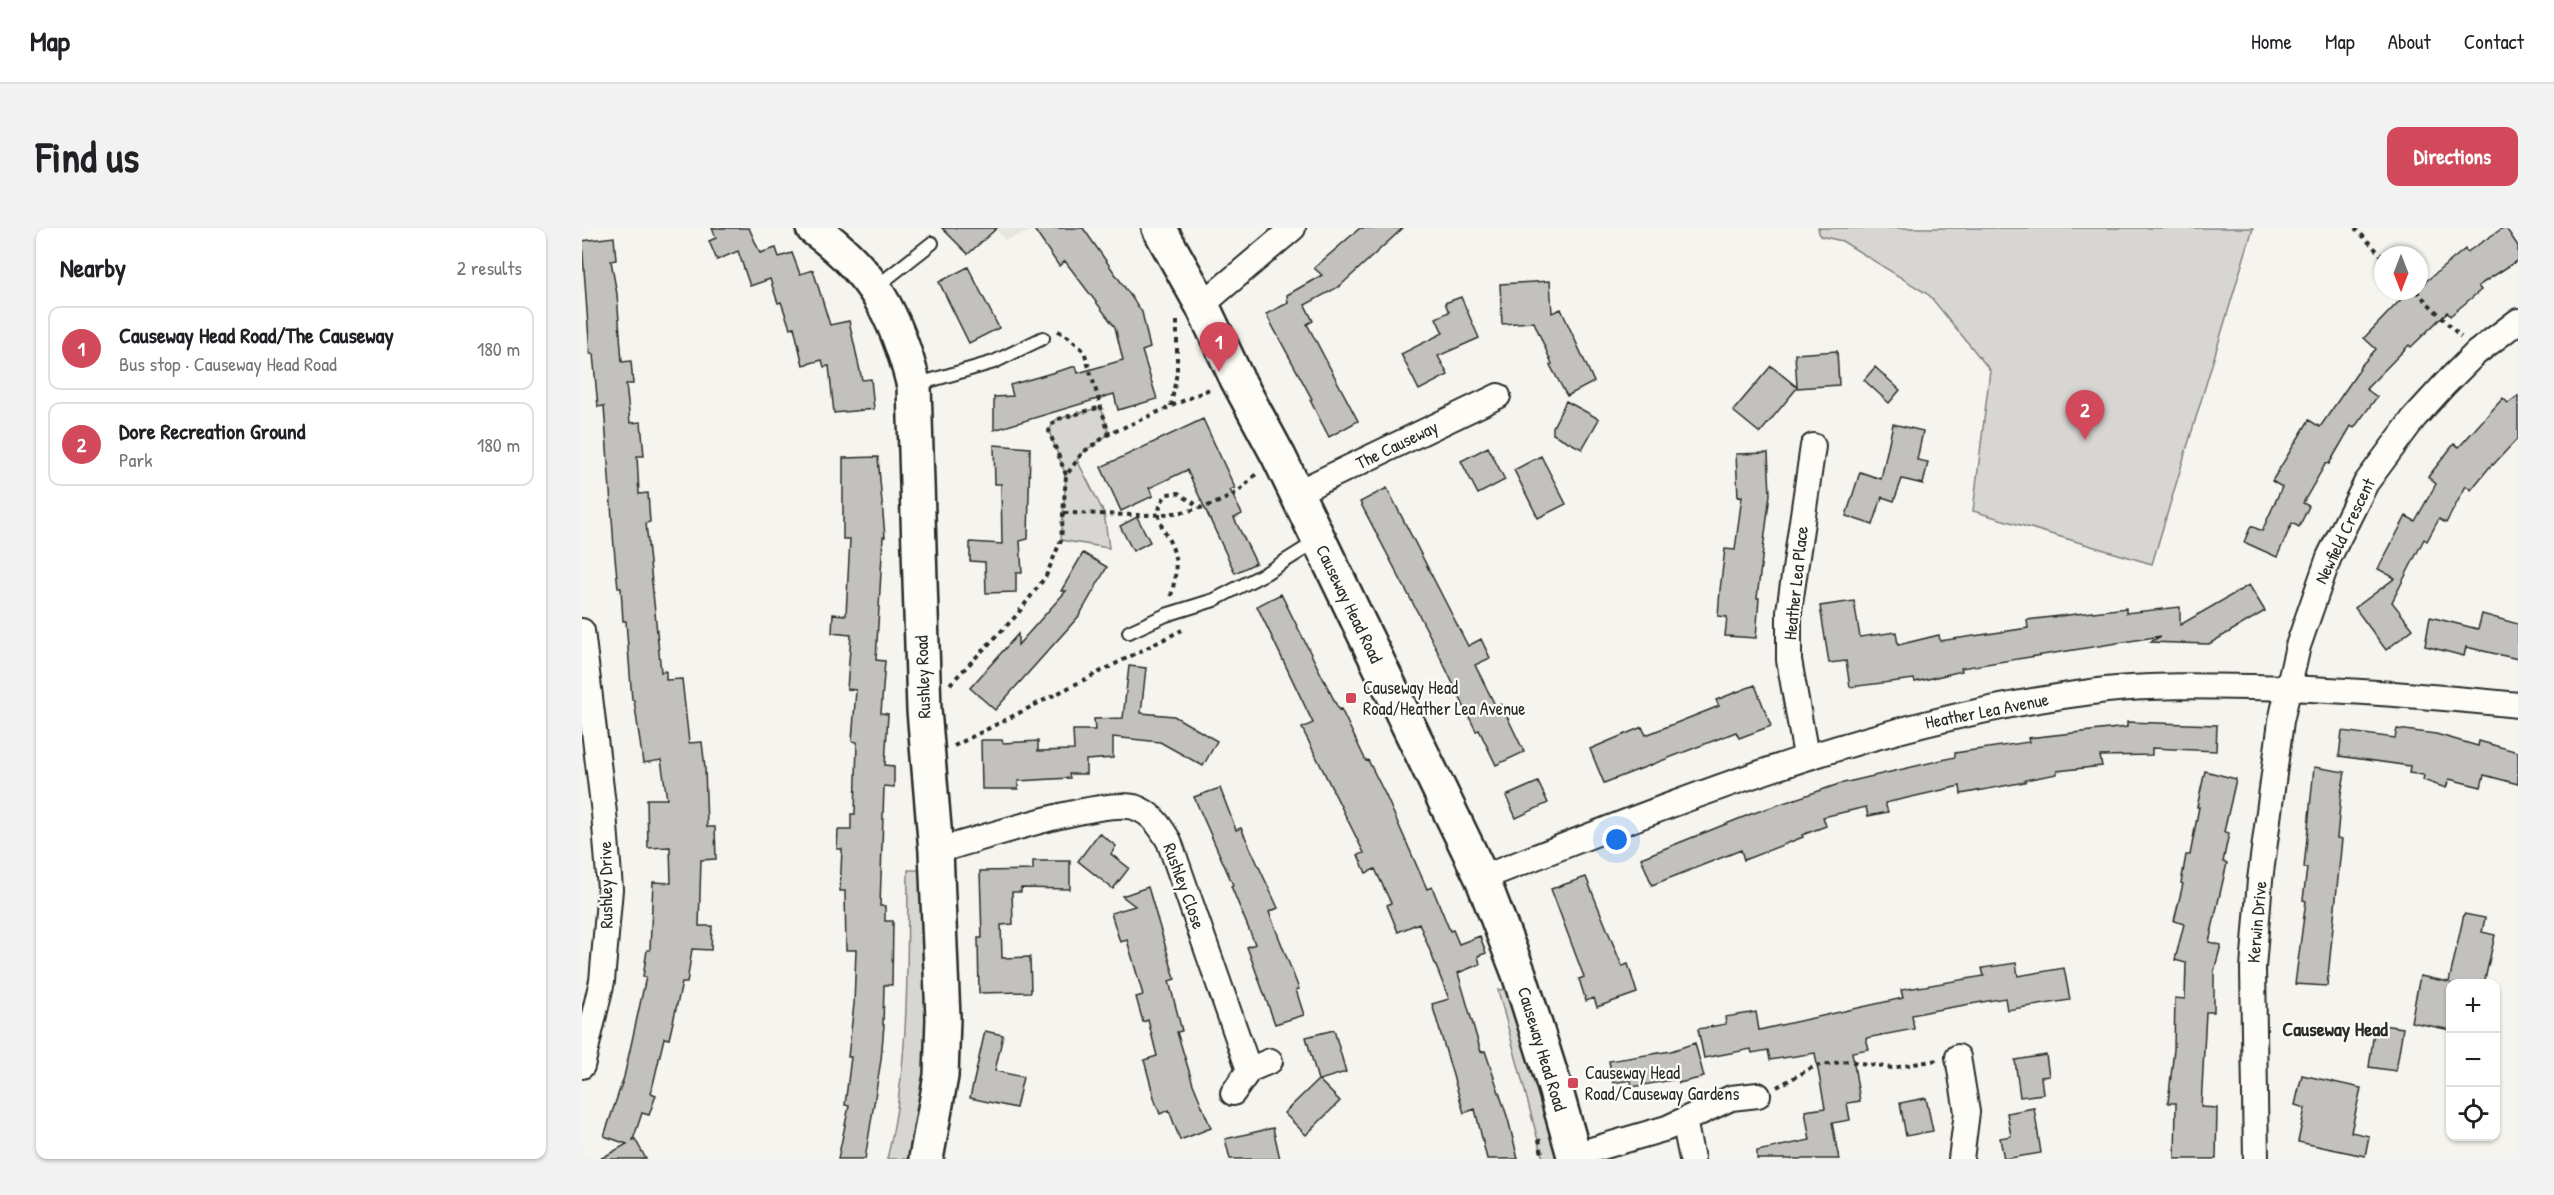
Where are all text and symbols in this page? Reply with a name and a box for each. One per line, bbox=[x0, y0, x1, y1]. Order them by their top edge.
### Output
text: Map bbox=[30, 22, 70, 60]
text: Home bbox=[2251, 27, 2292, 56]
text: Map bbox=[2325, 27, 2355, 56]
text: About bbox=[2388, 27, 2431, 56]
text: Contact bbox=[2464, 27, 2524, 56]
button: Directions bbox=[2387, 127, 2518, 186]
text: Find us bbox=[36, 128, 139, 185]
north arrow bbox=[2374, 246, 2428, 300]
text: Nearby bbox=[60, 250, 126, 285]
text: 2 results bbox=[457, 254, 522, 281]
text: Causeway Head Road/The Causeway bbox=[119, 320, 394, 350]
pin: 1 bbox=[1200, 322, 1238, 372]
text: 1 bbox=[78, 335, 85, 362]
text: 180 m bbox=[477, 335, 520, 362]
text: Bus stop · Causeway Head Road bbox=[119, 350, 337, 377]
pin: 2 bbox=[2066, 390, 2104, 440]
street label: The Causeway bbox=[1352, 414, 1442, 475]
text: Dore Recreation Ground bbox=[119, 416, 305, 446]
text: 2 bbox=[77, 431, 86, 458]
text: 180 m bbox=[477, 431, 520, 458]
text: Park bbox=[119, 446, 152, 473]
street label: Newfield Crescent bbox=[2308, 473, 2381, 588]
street label: Heather Lea Place bbox=[1777, 525, 1814, 641]
street label: Causeway Head Road bbox=[1310, 540, 1389, 667]
street label: Rushley Road bbox=[909, 635, 936, 719]
place label: Causeway Head Road/Heather Lea Avenue bbox=[1363, 675, 1525, 721]
street label: Heather Lea Avenue bbox=[1923, 686, 2051, 735]
marker: Causeway Head Road/Heather Lea Avenue bbox=[1344, 691, 1358, 705]
your location bbox=[1602, 825, 1631, 854]
street label: Rushley Close bbox=[1157, 839, 1212, 932]
street label: Rushley Drive bbox=[592, 841, 619, 929]
street label: Kerwin Drive bbox=[2240, 880, 2273, 964]
map controls bbox=[2446, 979, 2500, 1141]
button: + bbox=[2446, 979, 2500, 1033]
street label: Causeway Head Road bbox=[1512, 984, 1573, 1114]
district label: Causeway Head bbox=[2282, 1015, 2388, 1043]
button: − bbox=[2446, 1033, 2500, 1087]
place label: Causeway Head Road/Causeway Gardens bbox=[1585, 1060, 1739, 1106]
marker: Causeway Head Road/Causeway Gardens bbox=[1566, 1076, 1580, 1090]
button: locate bbox=[2446, 1087, 2500, 1141]

